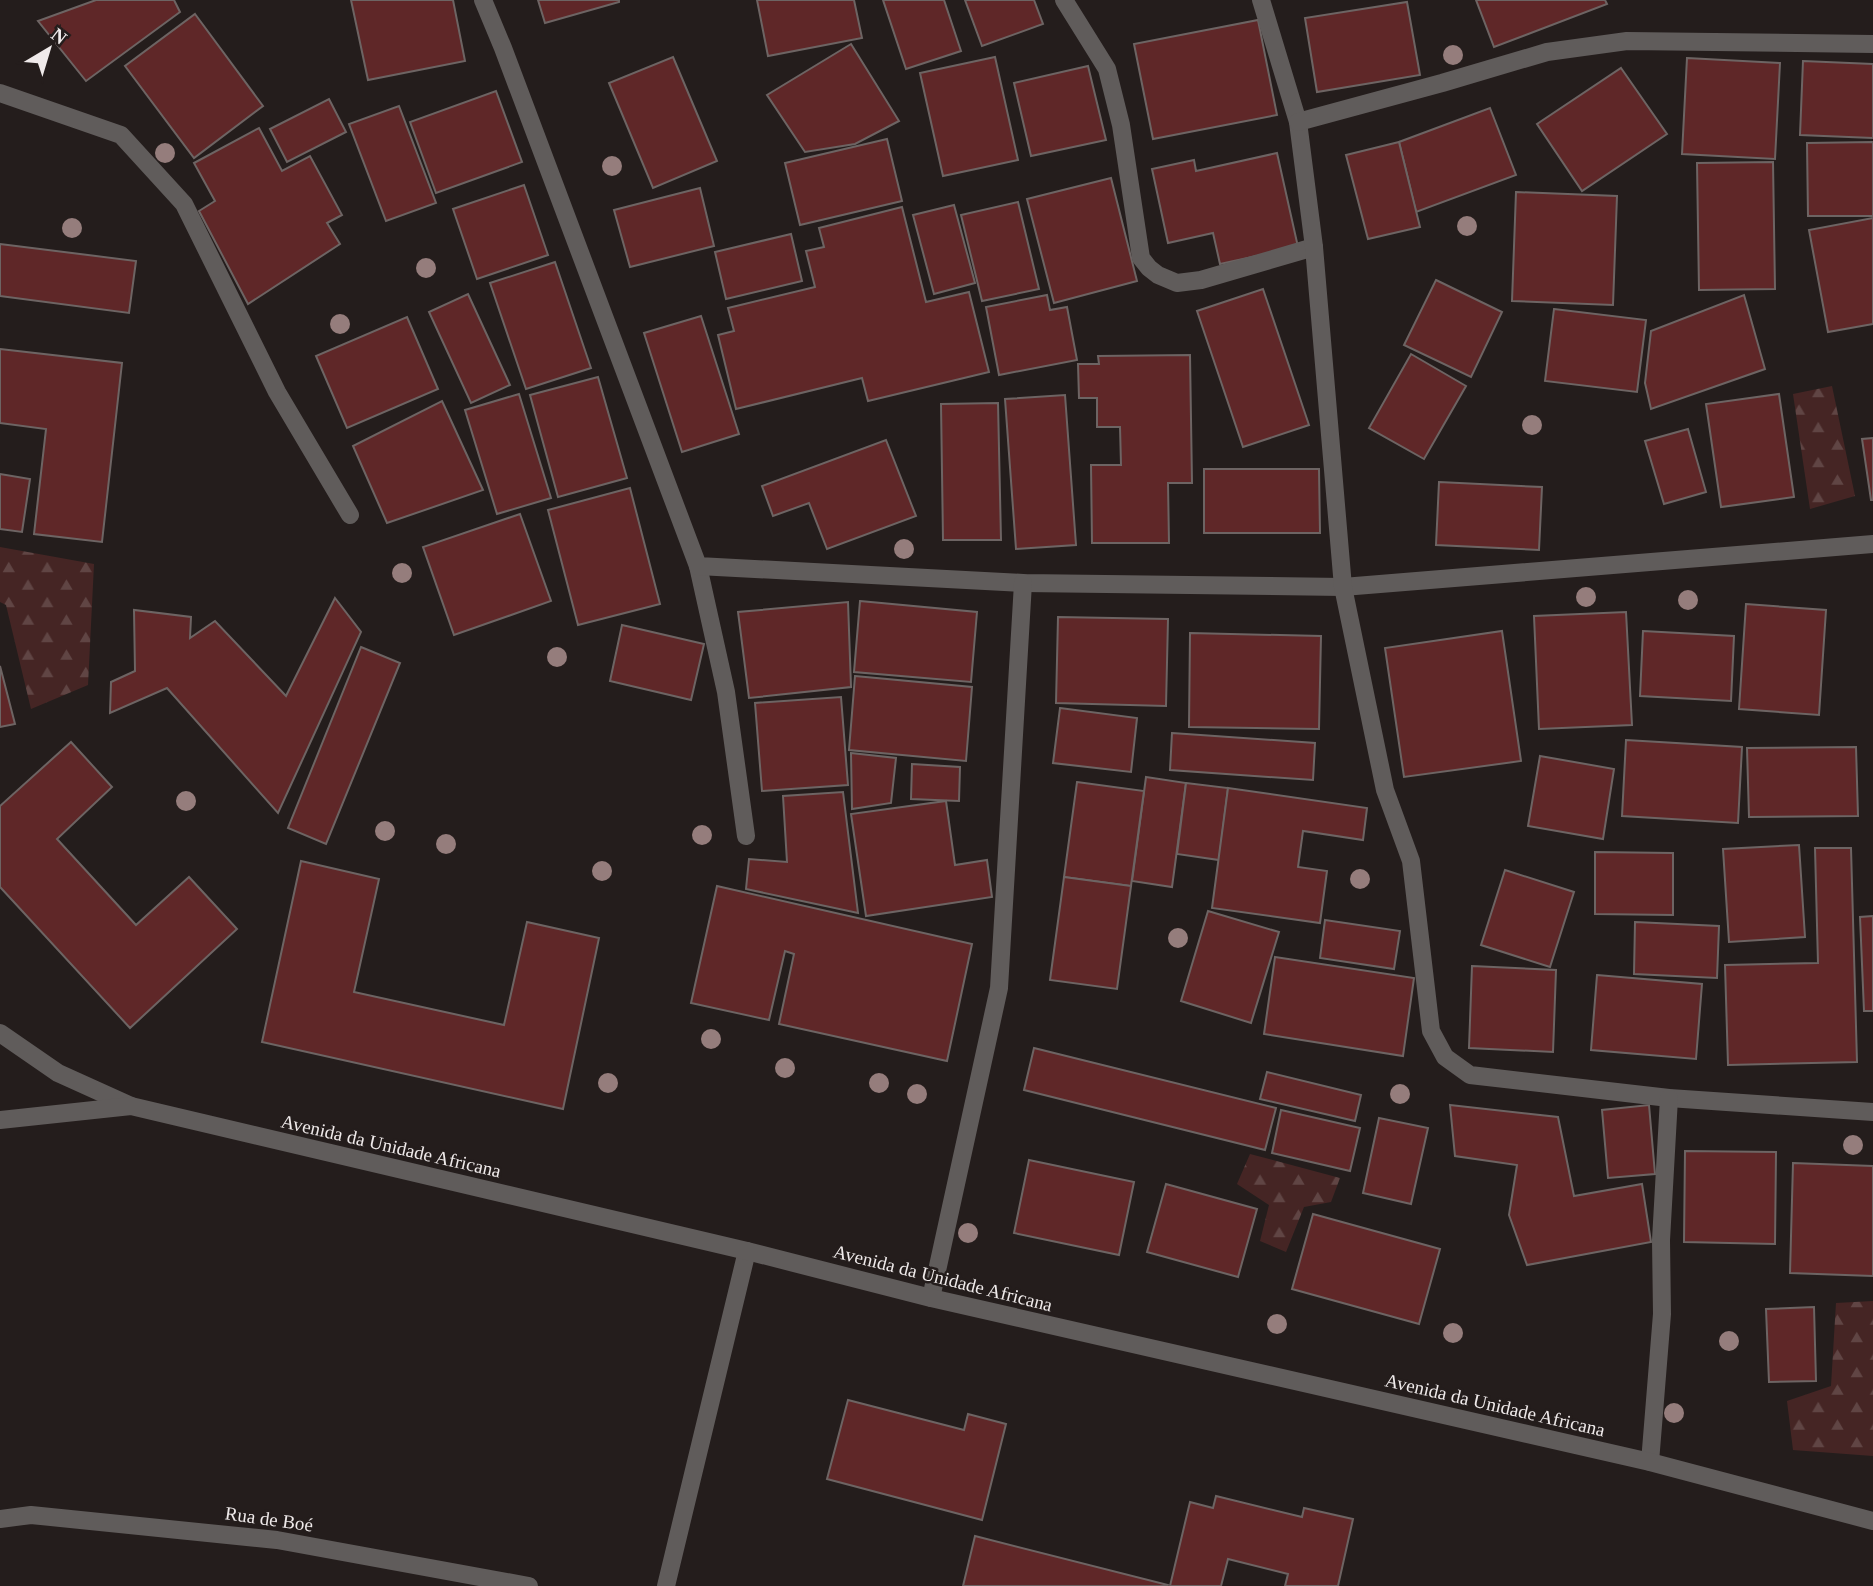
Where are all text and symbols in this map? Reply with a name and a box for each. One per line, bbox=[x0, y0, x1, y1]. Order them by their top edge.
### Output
north arrow bbox=[14, 14, 84, 84]
text: N bbox=[47, 23, 71, 49]
street label: Avenida da Unidade Africana bbox=[279, 1110, 503, 1182]
street label: Avenida da Unidade Africana bbox=[831, 1241, 1055, 1316]
street label: Avenida da Unidade Africana bbox=[1383, 1369, 1607, 1441]
street label: Rua de Boé bbox=[224, 1502, 314, 1536]

